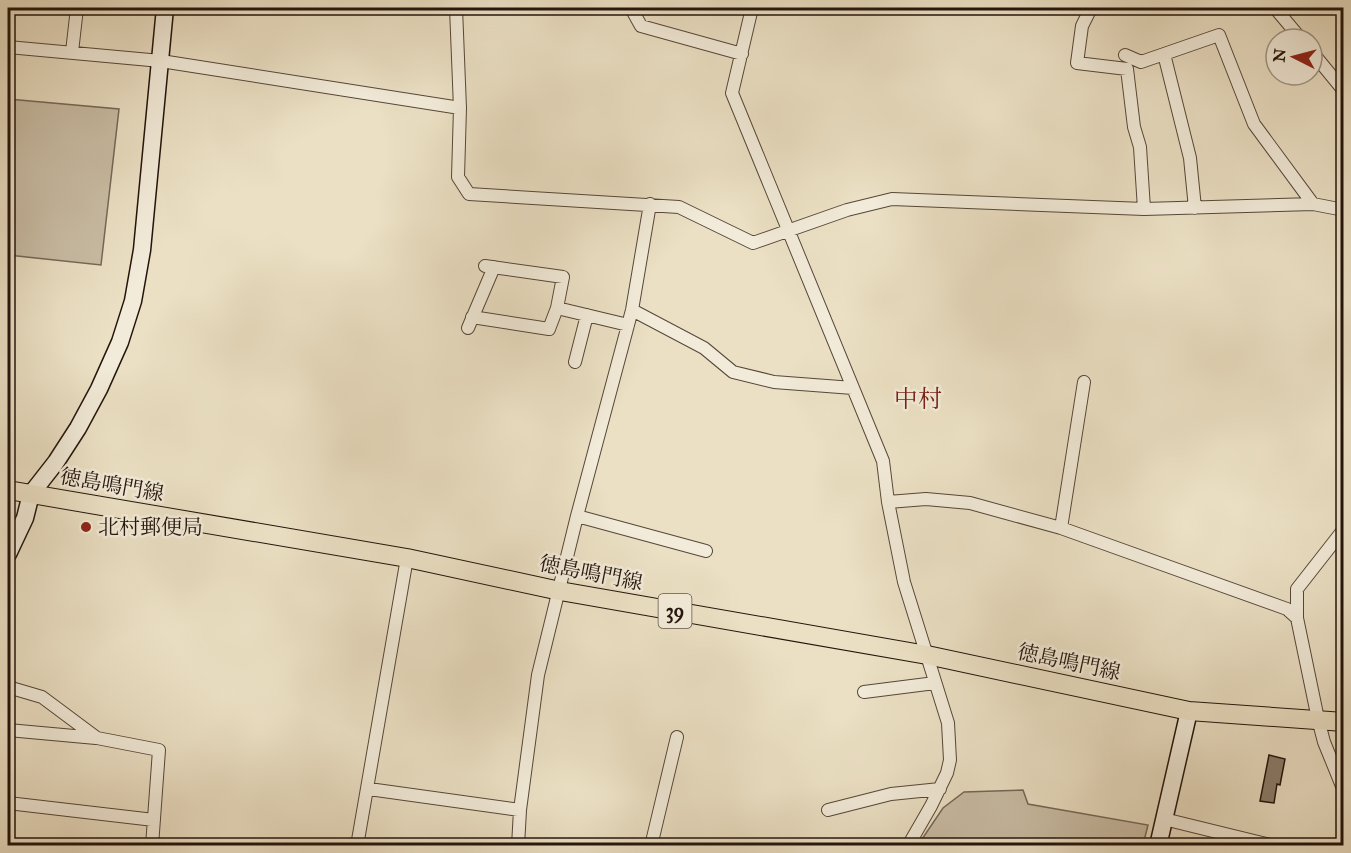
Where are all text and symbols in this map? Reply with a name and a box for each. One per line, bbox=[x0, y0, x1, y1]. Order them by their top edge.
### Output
north arrow bbox=[1264, 27, 1324, 87]
text: N bbox=[1269, 47, 1290, 63]
district label: 中村 bbox=[894, 384, 942, 414]
street label: 徳島鳴門線 bbox=[58, 463, 166, 507]
place label: 北村郵便局 bbox=[98, 514, 203, 540]
marker: 北村郵便局 bbox=[79, 520, 93, 534]
street label: 徳島鳴門線 bbox=[537, 550, 645, 596]
road number: 39 bbox=[658, 594, 692, 628]
street label: 徳島鳴門線 bbox=[1015, 638, 1123, 686]

